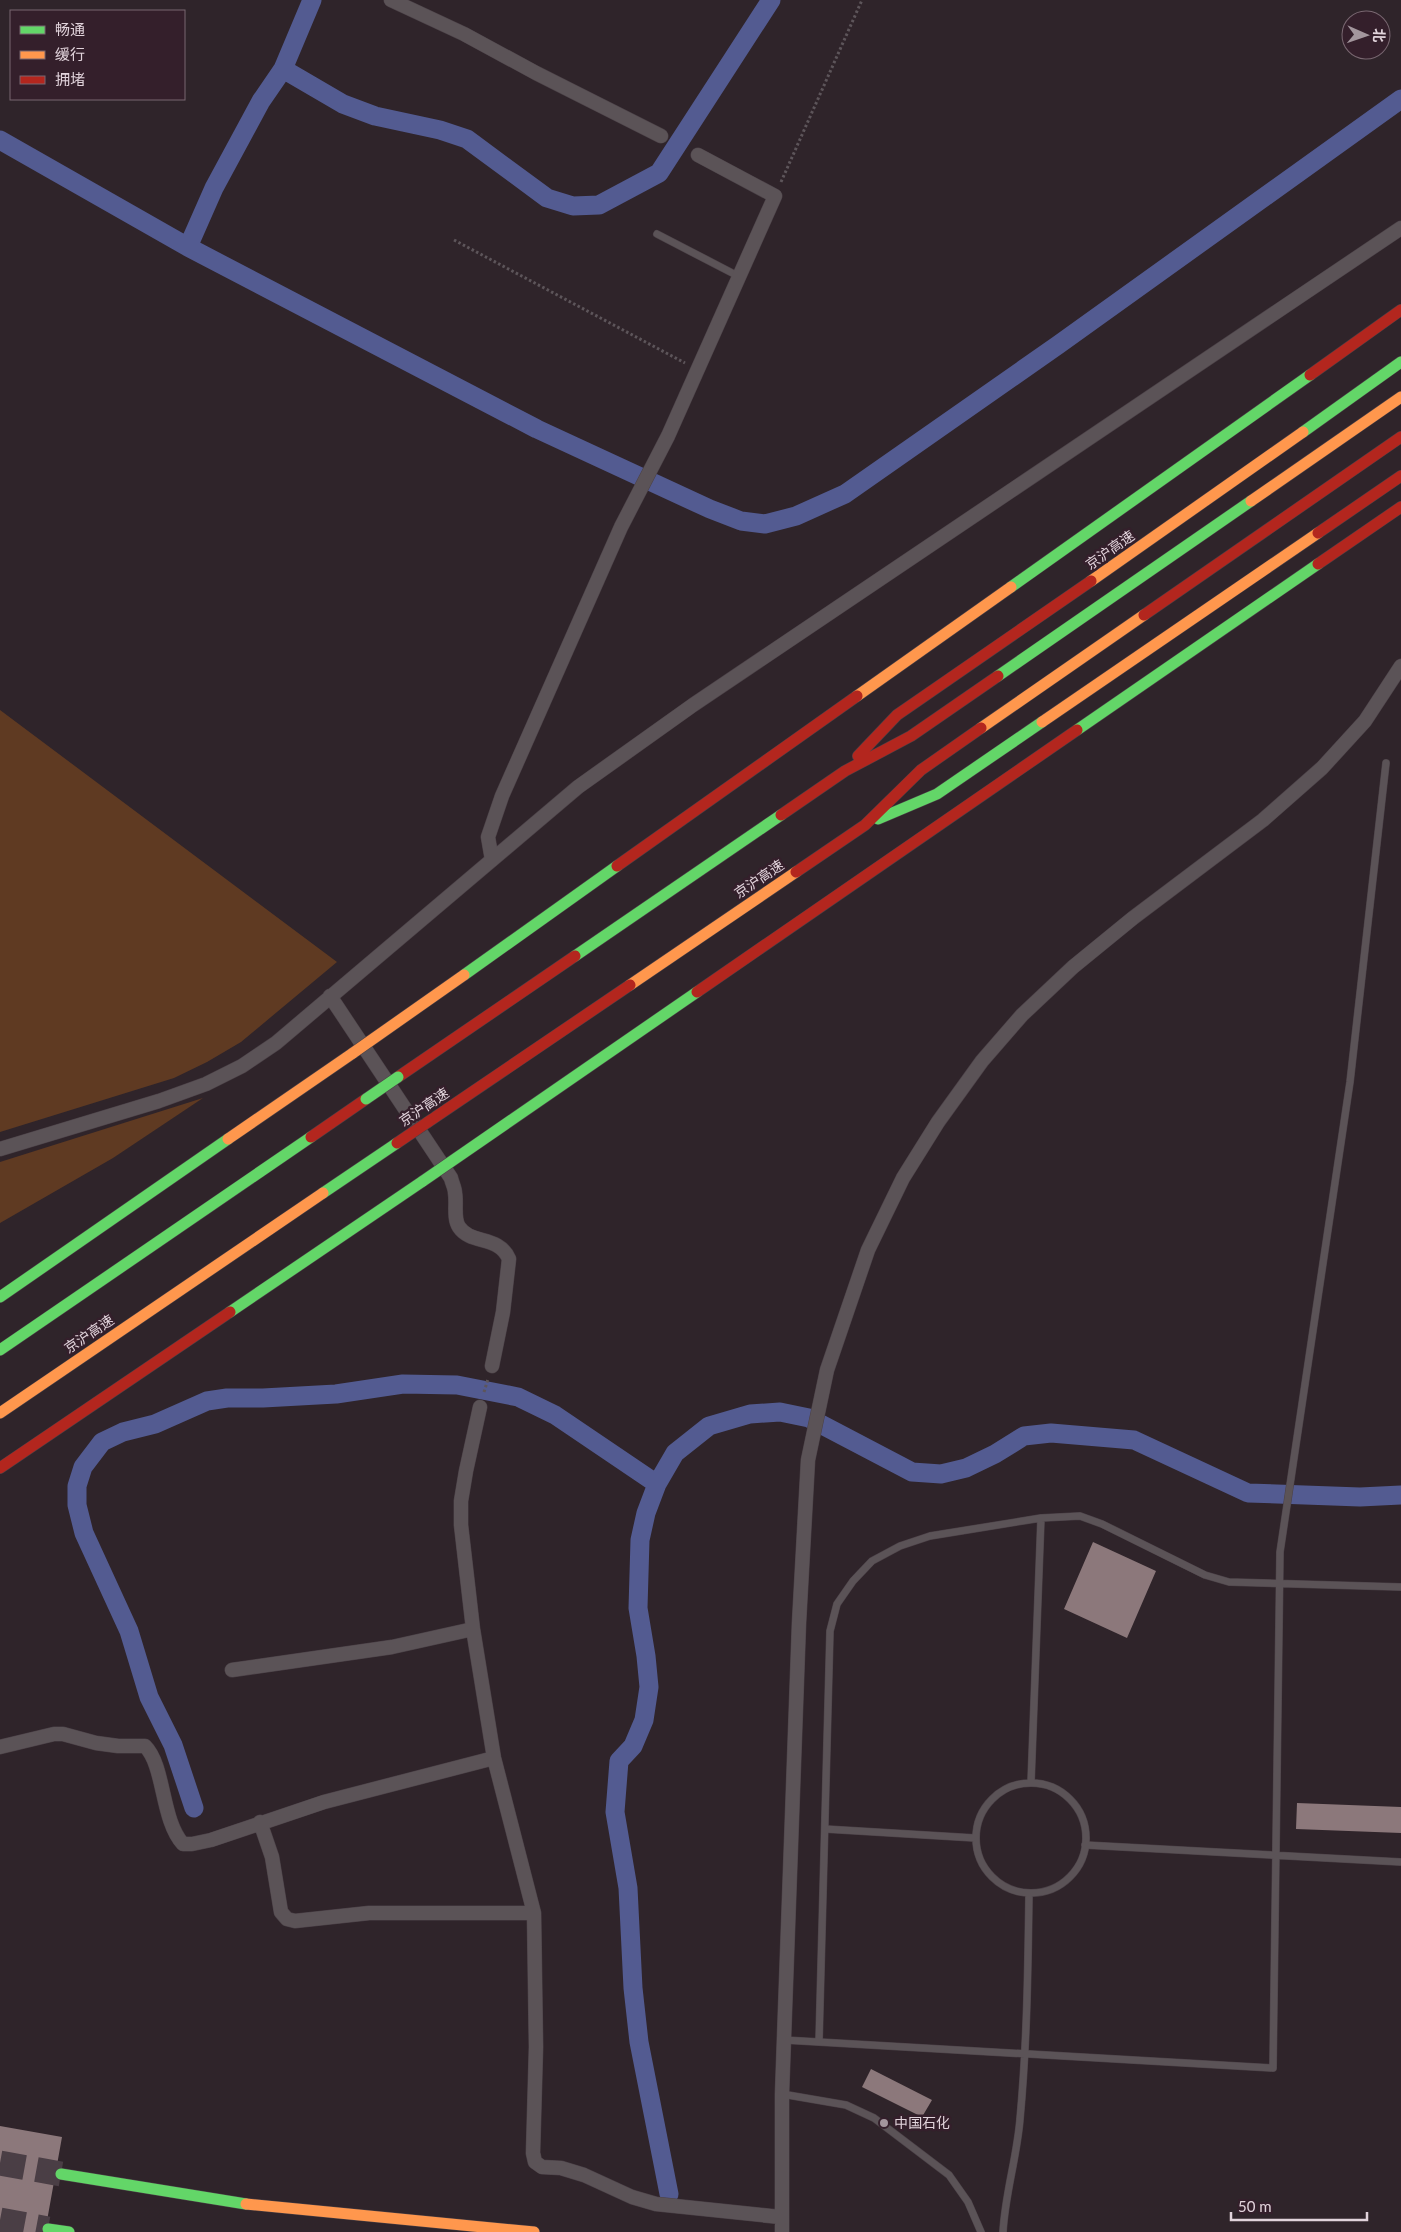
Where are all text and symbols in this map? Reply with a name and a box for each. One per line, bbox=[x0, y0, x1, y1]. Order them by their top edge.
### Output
legend bbox=[10, 10, 185, 100]
north arrow bbox=[1341, 10, 1391, 60]
text: 畅通 bbox=[55, 20, 85, 38]
text: 北 bbox=[1371, 28, 1388, 43]
text: 缓行 bbox=[55, 45, 85, 63]
text: 拥堵 bbox=[55, 70, 85, 88]
street label: 京沪高速 bbox=[1082, 527, 1138, 573]
street label: 京沪高速 bbox=[731, 856, 787, 901]
street label: 京沪高速 bbox=[396, 1084, 452, 1129]
street label: 京沪高速 bbox=[61, 1311, 117, 1356]
place label: 中国石化 bbox=[894, 2114, 950, 2131]
marker: 中国石化 bbox=[878, 2117, 890, 2129]
scale bar bbox=[1231, 2190, 1367, 2222]
text: 50 m bbox=[1238, 2197, 1272, 2215]

